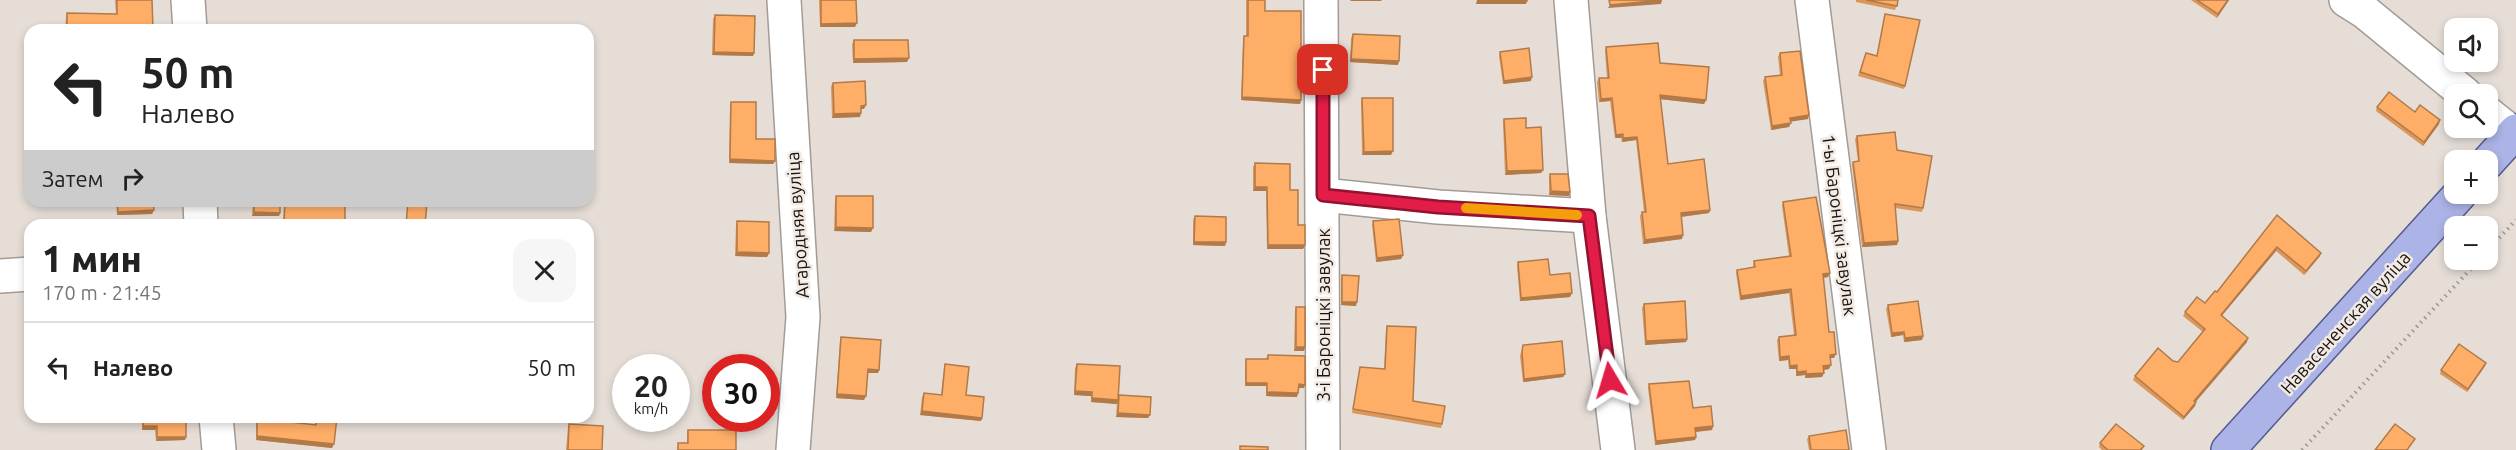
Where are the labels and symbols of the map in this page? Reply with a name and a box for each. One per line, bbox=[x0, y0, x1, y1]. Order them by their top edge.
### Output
pin bbox=[1297, 44, 1348, 95]
street label: 1-ы Бароніцкі завулак bbox=[1819, 133, 1861, 317]
street label: Агародняя вуліца bbox=[782, 151, 812, 299]
street label: 3-і Бароніцкі завулак bbox=[1313, 228, 1333, 402]
street label: Навасененская вуліца bbox=[2276, 247, 2414, 397]
position arrow bbox=[1578, 348, 1642, 412]
speed limit sign: 30 bbox=[702, 354, 780, 432]

